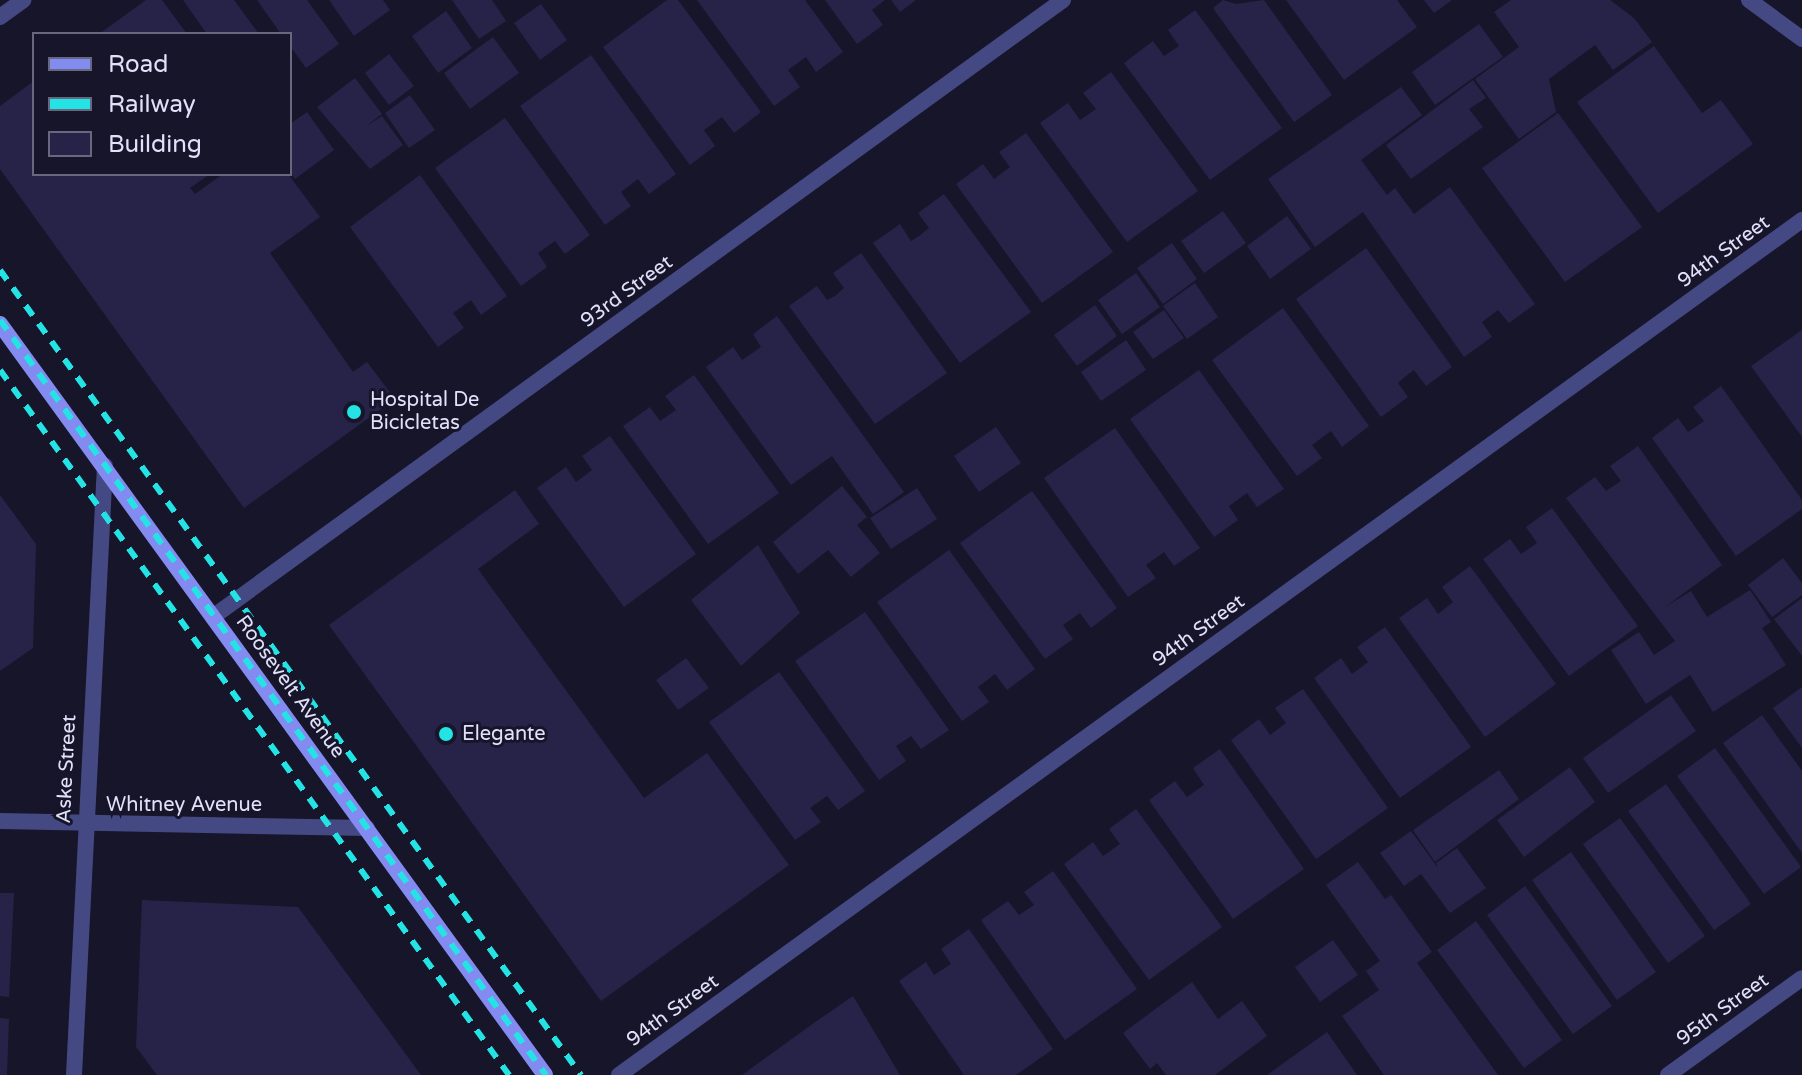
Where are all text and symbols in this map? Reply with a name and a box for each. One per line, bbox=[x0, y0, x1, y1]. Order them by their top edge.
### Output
legend bbox=[32, 32, 292, 176]
text: Road bbox=[108, 50, 168, 79]
text: Railway bbox=[108, 90, 196, 119]
text: Building bbox=[108, 130, 202, 159]
street label: 94th Street bbox=[1674, 211, 1774, 293]
street label: 93rd Street bbox=[576, 251, 678, 333]
place label: Hospital De Bicicletas bbox=[370, 388, 479, 435]
marker: Hospital De Bicicletas bbox=[345, 403, 363, 421]
street label: 94th Street bbox=[1149, 590, 1249, 672]
street label: Roosevelt Avenue bbox=[230, 611, 350, 763]
street label: Aske Street bbox=[52, 714, 82, 824]
place label: Elegante bbox=[462, 722, 546, 746]
marker: Elegante bbox=[437, 725, 455, 743]
street label: Whitney Avenue bbox=[106, 793, 262, 817]
street label: 95th Street bbox=[1673, 969, 1773, 1051]
street label: 94th Street bbox=[623, 970, 723, 1052]

